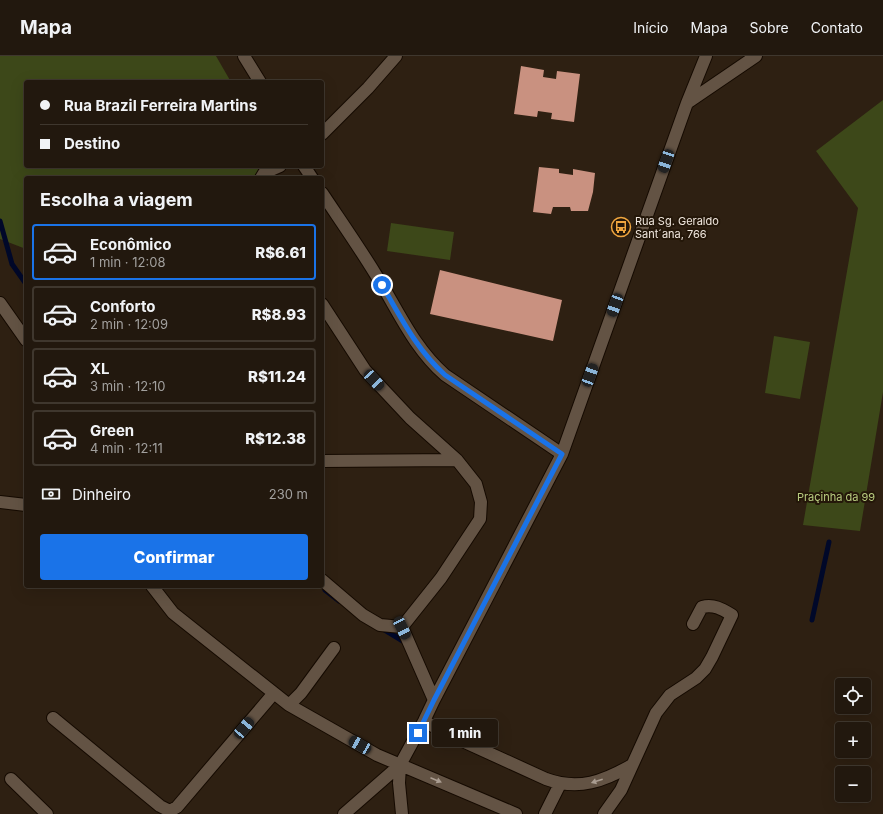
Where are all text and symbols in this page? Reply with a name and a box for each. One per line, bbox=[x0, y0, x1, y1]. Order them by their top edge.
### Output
text: Mapa bbox=[20, 16, 72, 39]
text: Início bbox=[633, 19, 669, 36]
text: Mapa bbox=[691, 19, 728, 36]
text: Sobre bbox=[750, 19, 789, 36]
text: Contato bbox=[811, 19, 863, 36]
text: Rua Brazil Ferreira Martins bbox=[64, 96, 257, 115]
text: Destino bbox=[64, 134, 120, 153]
car bbox=[656, 148, 676, 174]
text: Escolha a viagem bbox=[40, 189, 193, 210]
place label: Rua Sg. Geraldo Sant´ana, 766 bbox=[635, 214, 719, 241]
bus stop icon: Rua Sg. Geraldo Sant´ana, 766 bbox=[610, 216, 632, 238]
icon: car bbox=[42, 234, 78, 270]
text: Econômico bbox=[90, 235, 171, 254]
text: R$6.61 bbox=[255, 243, 306, 262]
text: 1 min · 12:08 bbox=[90, 254, 165, 270]
route start bbox=[373, 276, 391, 294]
car bbox=[605, 292, 625, 318]
icon: car bbox=[42, 296, 78, 332]
text: Conforto bbox=[90, 297, 155, 316]
text: R$8.93 bbox=[252, 305, 306, 324]
text: 2 min · 12:09 bbox=[90, 316, 168, 332]
icon: car bbox=[42, 358, 78, 394]
text: XL bbox=[90, 359, 110, 378]
car bbox=[580, 362, 600, 388]
text: R$11.24 bbox=[248, 367, 306, 386]
car bbox=[361, 367, 387, 393]
text: 3 min · 12:10 bbox=[90, 378, 165, 394]
icon: car bbox=[42, 420, 78, 456]
text: Green bbox=[90, 421, 134, 440]
text: R$12.38 bbox=[245, 429, 306, 448]
text: 4 min · 12:11 bbox=[90, 440, 163, 456]
icon: cash bbox=[40, 483, 62, 505]
text: Dinheiro bbox=[72, 485, 131, 504]
text: 230 m bbox=[269, 486, 308, 502]
park label: Praçinha da 99 bbox=[797, 490, 875, 504]
button: Confirmar bbox=[40, 534, 308, 580]
car bbox=[391, 615, 413, 641]
map controls bbox=[835, 678, 871, 802]
button: locate bbox=[835, 678, 871, 714]
car bbox=[232, 715, 256, 741]
callout: 1 min bbox=[432, 719, 498, 747]
button: + bbox=[835, 722, 871, 758]
route end bbox=[409, 724, 427, 742]
text: 1 min bbox=[449, 725, 481, 741]
car bbox=[347, 734, 373, 756]
button: − bbox=[835, 766, 871, 802]
one-way arrow bbox=[430, 777, 441, 783]
one-way arrow bbox=[591, 778, 603, 784]

